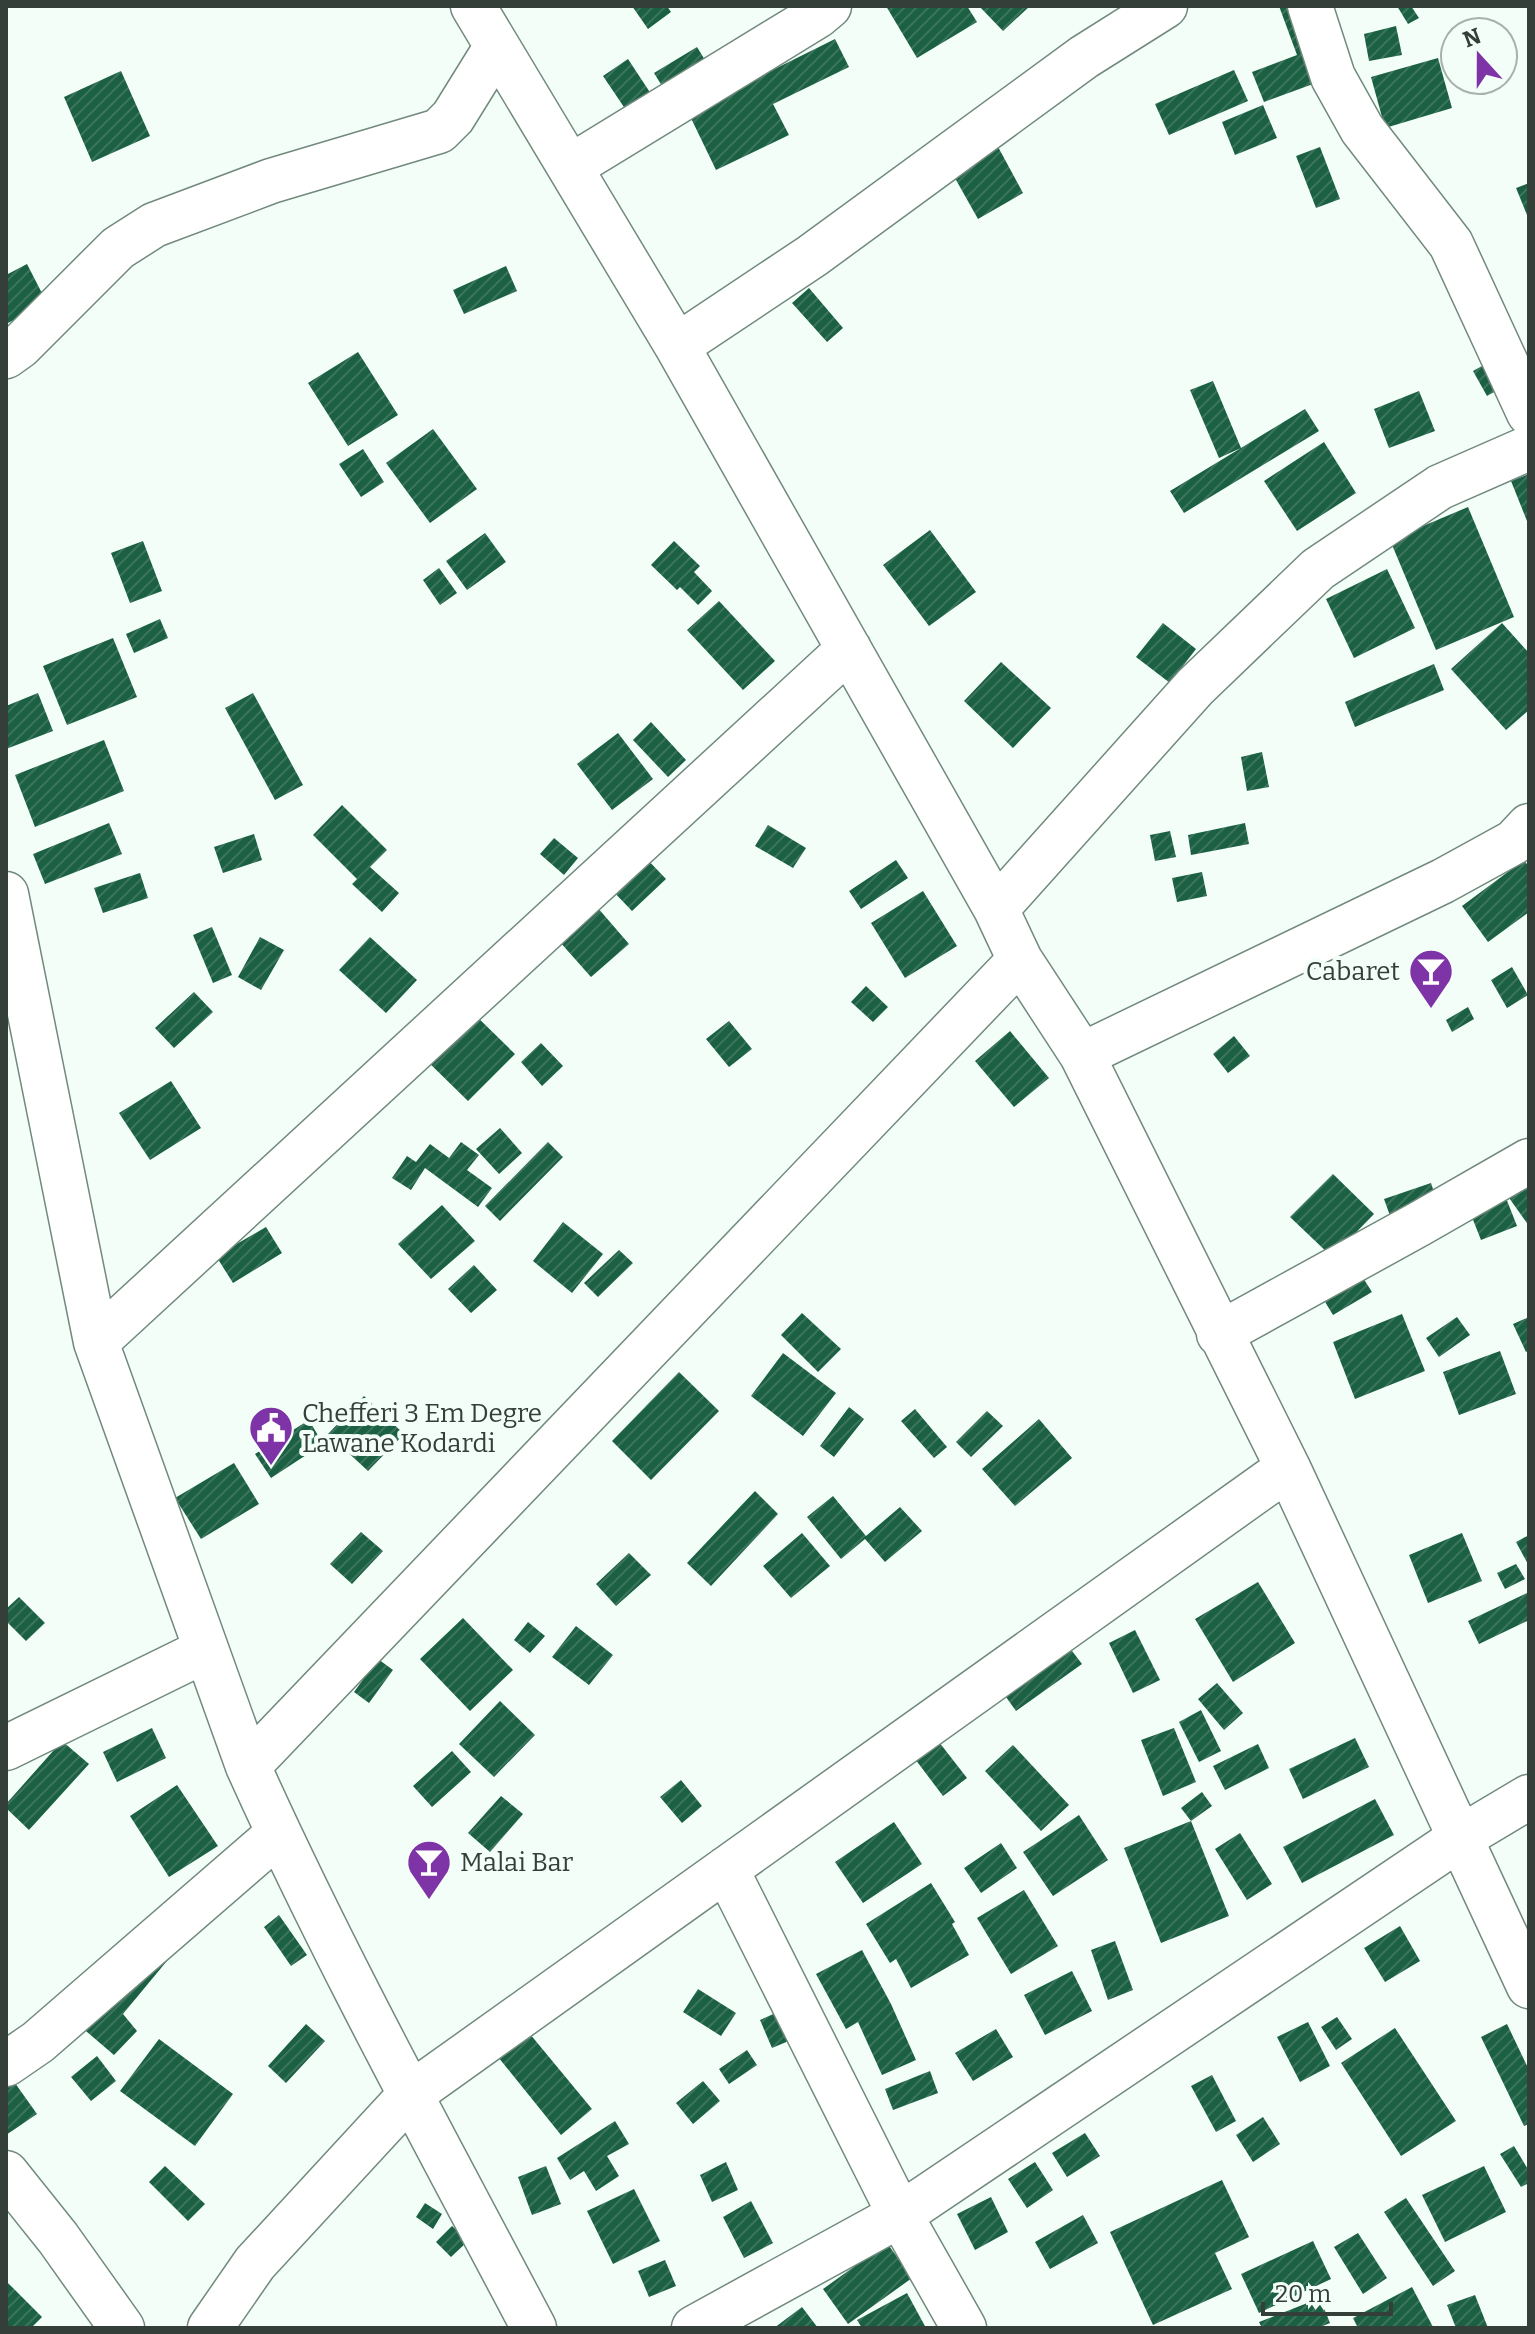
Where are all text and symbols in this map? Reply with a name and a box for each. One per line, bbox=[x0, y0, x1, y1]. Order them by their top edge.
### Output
north arrow bbox=[1439, 16, 1519, 96]
text: N bbox=[1459, 22, 1485, 53]
bar icon: Cabaret bbox=[1407, 947, 1455, 1010]
place label: Cabaret bbox=[1306, 956, 1401, 987]
place label: Chefferi 3 Em Degre Lawane Kodardi bbox=[302, 1398, 542, 1459]
public building icon: Chefferi 3 Em Degre Lawane Kodardi bbox=[247, 1404, 295, 1467]
bar icon: Malai Bar bbox=[405, 1838, 453, 1901]
place label: Malai Bar bbox=[460, 1847, 574, 1878]
scale bar bbox=[1263, 2266, 1391, 2316]
text: 20 m bbox=[1275, 2280, 1331, 2308]

